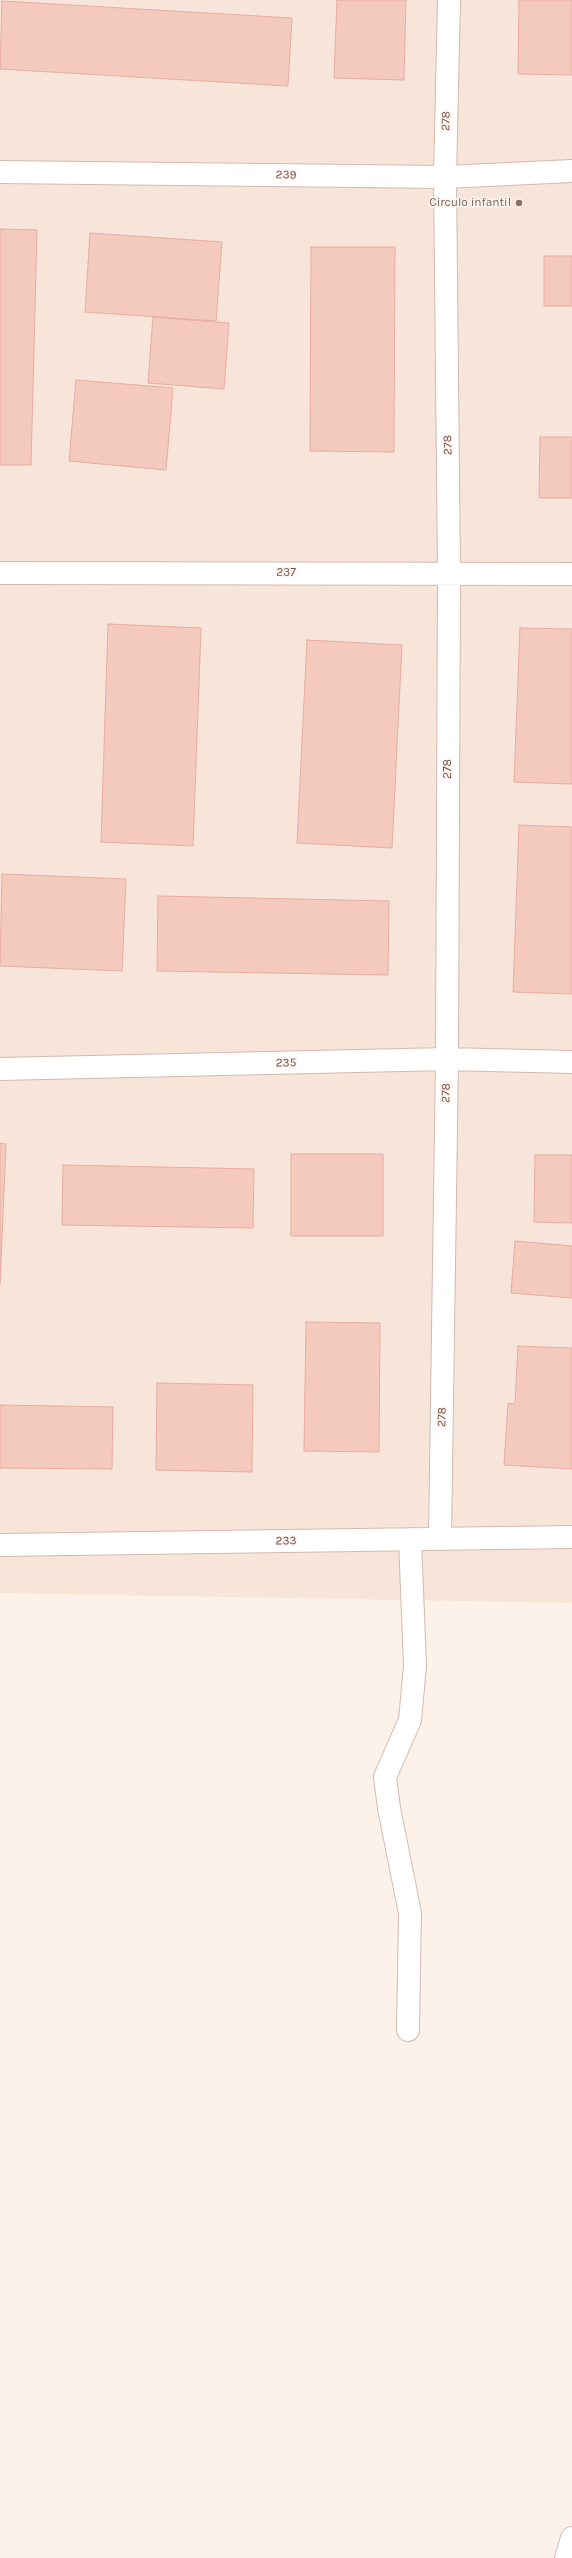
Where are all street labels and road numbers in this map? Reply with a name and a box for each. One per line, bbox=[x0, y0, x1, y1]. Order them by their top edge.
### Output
street label: 278 bbox=[439, 111, 453, 131]
street label: 239 bbox=[275, 168, 297, 182]
street label: 278 bbox=[441, 435, 455, 455]
street label: 237 bbox=[276, 566, 296, 580]
street label: 278 bbox=[441, 759, 455, 779]
street label: 235 bbox=[275, 1056, 297, 1070]
street label: 278 bbox=[439, 1083, 453, 1103]
street label: 278 bbox=[435, 1407, 449, 1427]
street label: 233 bbox=[275, 1534, 297, 1548]

